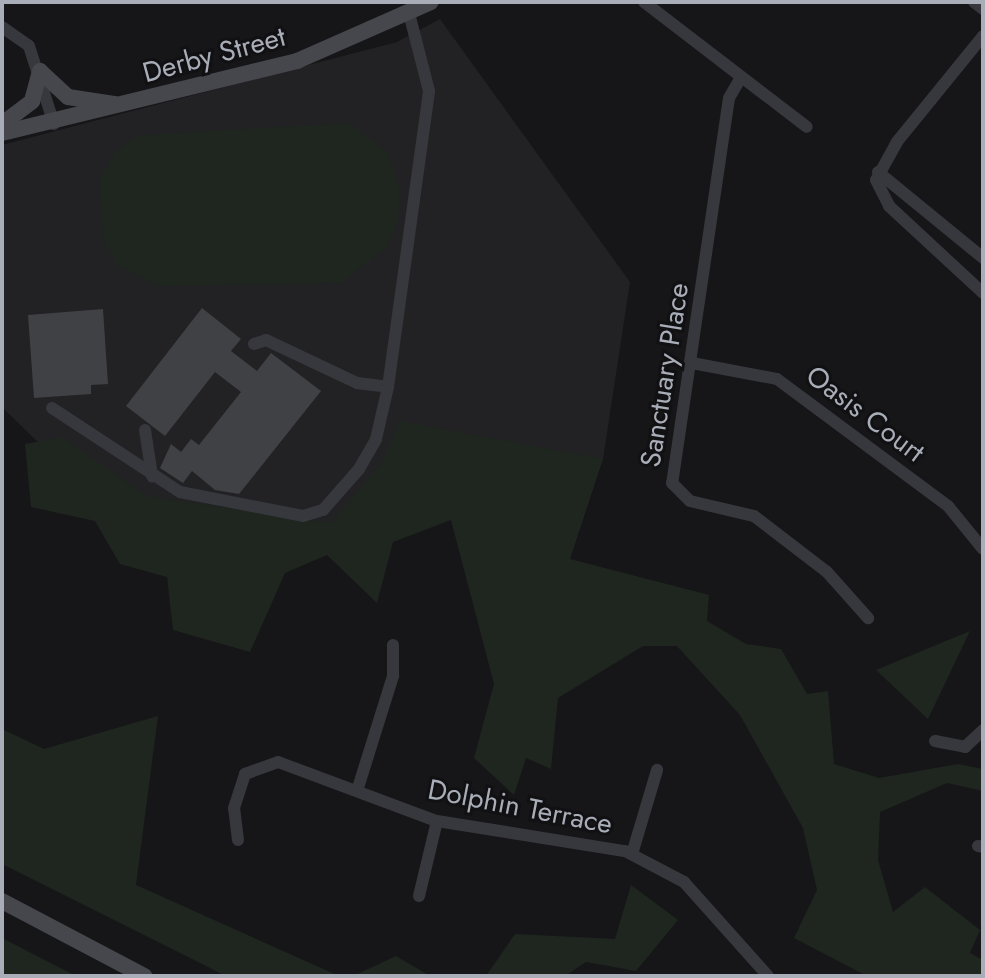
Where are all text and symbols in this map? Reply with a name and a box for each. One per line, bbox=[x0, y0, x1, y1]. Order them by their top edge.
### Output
street label: Derby Street bbox=[139, 20, 289, 90]
street label: Sanctuary Place bbox=[634, 281, 696, 469]
street label: Oasis Court bbox=[799, 359, 931, 469]
street label: Dolphin Terrace bbox=[425, 773, 615, 841]

